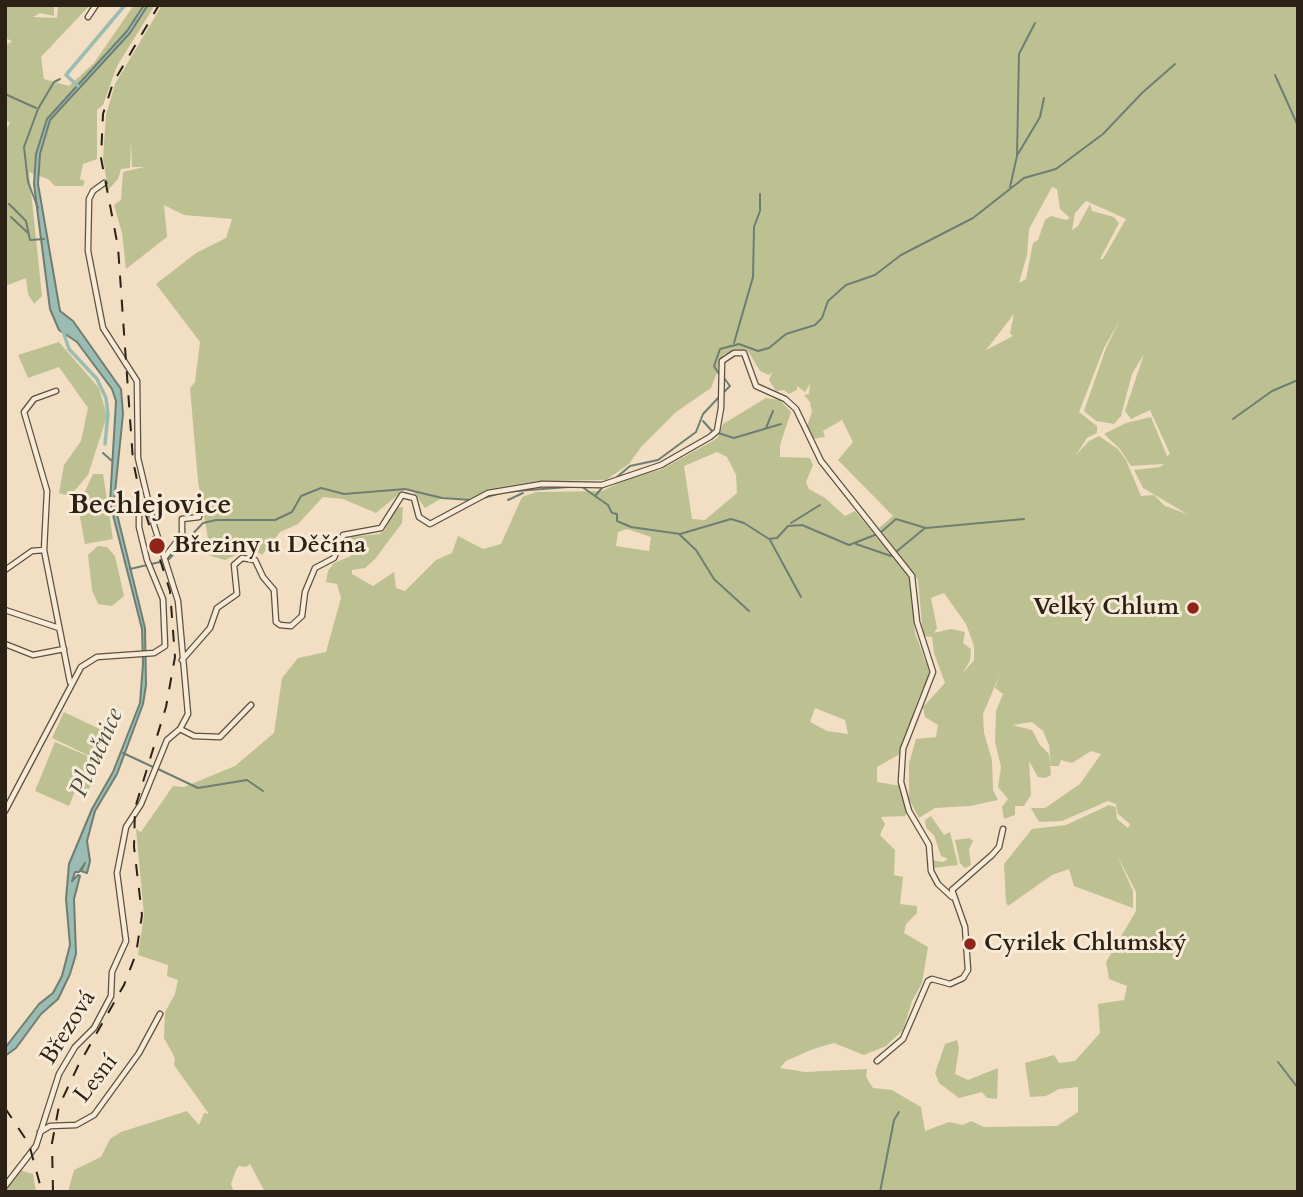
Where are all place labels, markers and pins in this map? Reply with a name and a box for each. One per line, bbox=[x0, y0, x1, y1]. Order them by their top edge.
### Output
place label: Březiny u Děčína bbox=[173, 532, 366, 560]
marker: Březiny u Děčína bbox=[147, 536, 167, 556]
place label: Velký Chlum bbox=[1033, 594, 1179, 622]
marker: Velký Chlum bbox=[1185, 600, 1201, 616]
place label: Cyrilek Chlumský bbox=[984, 930, 1187, 958]
marker: Cyrilek Chlumský bbox=[962, 936, 978, 952]

